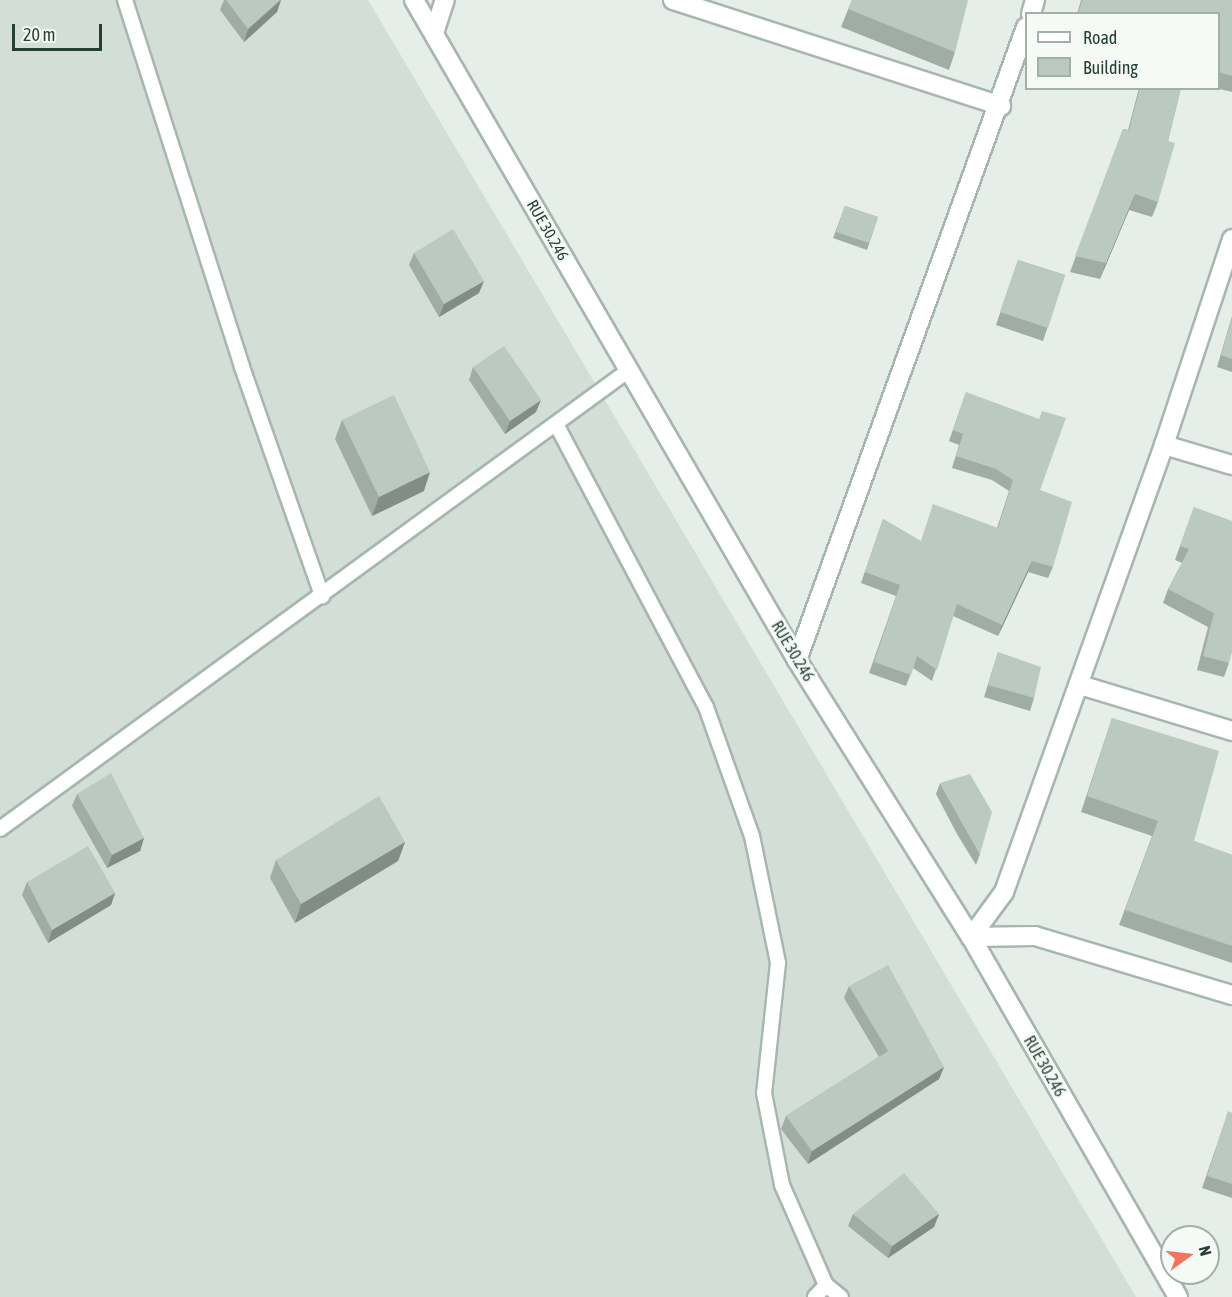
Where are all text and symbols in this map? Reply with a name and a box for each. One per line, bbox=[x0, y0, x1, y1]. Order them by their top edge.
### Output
scale bar bbox=[15, 12, 105, 50]
legend bbox=[1025, 12, 1220, 90]
text: 20 m bbox=[23, 24, 55, 45]
text: Road bbox=[1083, 27, 1117, 48]
text: Building bbox=[1083, 57, 1138, 78]
street label: RUE 30.246 bbox=[523, 196, 573, 264]
street label: RUE 30.246 bbox=[768, 617, 818, 685]
street label: RUE 30.246 bbox=[1020, 1032, 1070, 1100]
north arrow bbox=[1160, 1225, 1220, 1285]
text: N bbox=[1196, 1244, 1215, 1258]

